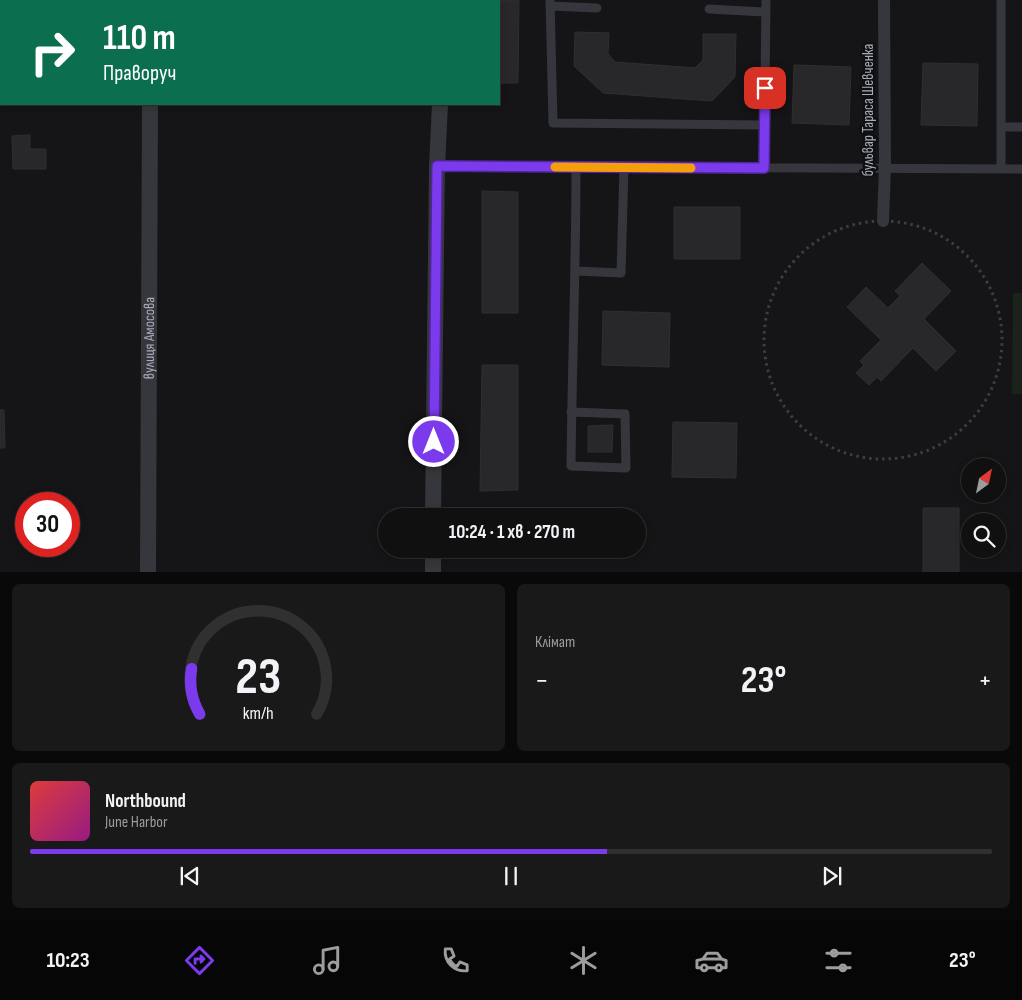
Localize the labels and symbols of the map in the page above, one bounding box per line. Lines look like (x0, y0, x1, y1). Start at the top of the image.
street label: бульвар Тараса Шевченка (859, 43, 878, 176)
pin (744, 67, 786, 109)
street label: вулиця Амосова (140, 297, 159, 379)
position arrow (407, 415, 459, 467)
north arrow (961, 458, 1006, 502)
speed limit sign: 30 (15, 492, 80, 557)

